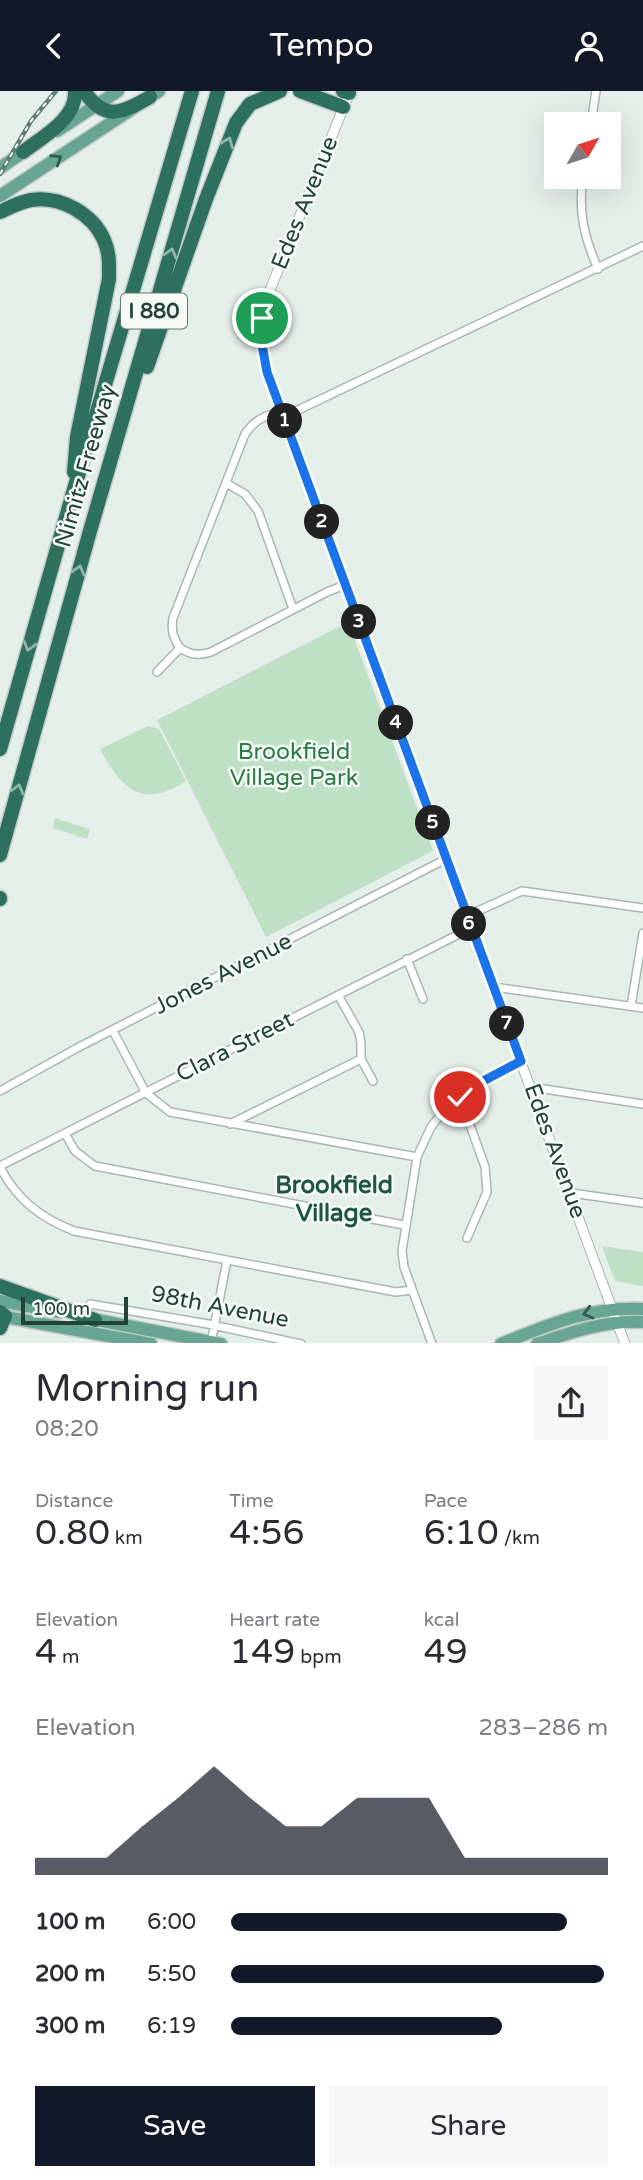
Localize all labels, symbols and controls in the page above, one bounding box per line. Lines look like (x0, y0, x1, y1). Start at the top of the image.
icon: back (35, 27, 73, 65)
text: Tempo (269, 27, 374, 65)
icon: person (570, 27, 608, 65)
north arrow (544, 112, 621, 189)
map controls (544, 112, 621, 189)
street label: Edes Avenue (266, 132, 344, 274)
one-way arrow (219, 137, 233, 149)
one-way arrow (50, 154, 63, 167)
one-way arrow (163, 248, 177, 260)
pin (232, 288, 292, 348)
road number: I 880 (121, 293, 187, 329)
icon: arrive (243, 299, 281, 337)
street label: Nimitz Freeway (49, 381, 123, 551)
pin: 1 (268, 403, 302, 439)
text: 1 (279, 409, 290, 431)
pin: 2 (304, 505, 340, 539)
text: 2 (316, 510, 327, 532)
one-way arrow (71, 564, 86, 576)
pin: 3 (342, 605, 376, 639)
text: 3 (353, 610, 364, 632)
one-way arrow (23, 640, 37, 652)
pin: 4 (378, 705, 414, 741)
text: 4 (390, 711, 401, 733)
park label: Brookfield Village Park (230, 738, 358, 792)
one-way arrow (10, 783, 25, 795)
pin: 5 (416, 805, 450, 841)
text: 5 (427, 811, 438, 833)
pin: 6 (452, 907, 486, 941)
text: 6 (463, 912, 474, 934)
street label: Jones Avenue (149, 927, 297, 1021)
street label: Clara Street (172, 1005, 299, 1089)
pin: 7 (490, 1007, 524, 1041)
text: 7 (501, 1012, 512, 1034)
pin (430, 1067, 490, 1127)
icon: check (441, 1078, 479, 1116)
street label: Edes Avenue (518, 1080, 592, 1222)
district label: Brookfield Village (275, 1171, 393, 1228)
street label: 98th Avenue (149, 1280, 291, 1334)
scale bar (21, 1295, 128, 1326)
text: 100 m (32, 1298, 90, 1320)
one-way arrow (582, 1305, 594, 1319)
text: Morning run (35, 1366, 259, 1412)
button: share (534, 1366, 608, 1440)
text: 08:20 (35, 1415, 99, 1443)
text: Distance (35, 1490, 113, 1512)
text: Time (229, 1490, 274, 1512)
text: Pace (424, 1490, 467, 1512)
text: 0.80 (35, 1512, 110, 1554)
text: 4:56 (229, 1512, 304, 1554)
text: 6:10 (424, 1512, 499, 1554)
text: km (110, 1527, 143, 1549)
text: /km (499, 1527, 540, 1549)
text: Elevation (35, 1609, 118, 1631)
text: Heart rate (229, 1609, 320, 1631)
text: kcal (424, 1609, 459, 1631)
text: 4 (35, 1631, 57, 1673)
text: 149 (229, 1631, 295, 1673)
text: 49 (424, 1631, 468, 1673)
text: m (57, 1646, 79, 1668)
text: bpm (295, 1646, 342, 1668)
text: Elevation (35, 1714, 136, 1742)
text: 283–286 m (479, 1714, 608, 1742)
text: 100 m (35, 1908, 105, 1936)
text: 6:00 (147, 1908, 196, 1936)
text: 200 m (35, 1960, 105, 1988)
text: 5:50 (147, 1960, 196, 1988)
text: 300 m (35, 2012, 105, 2040)
text: 6:19 (147, 2012, 196, 2040)
button: Save (35, 2086, 315, 2166)
button: Share (329, 2086, 608, 2166)

